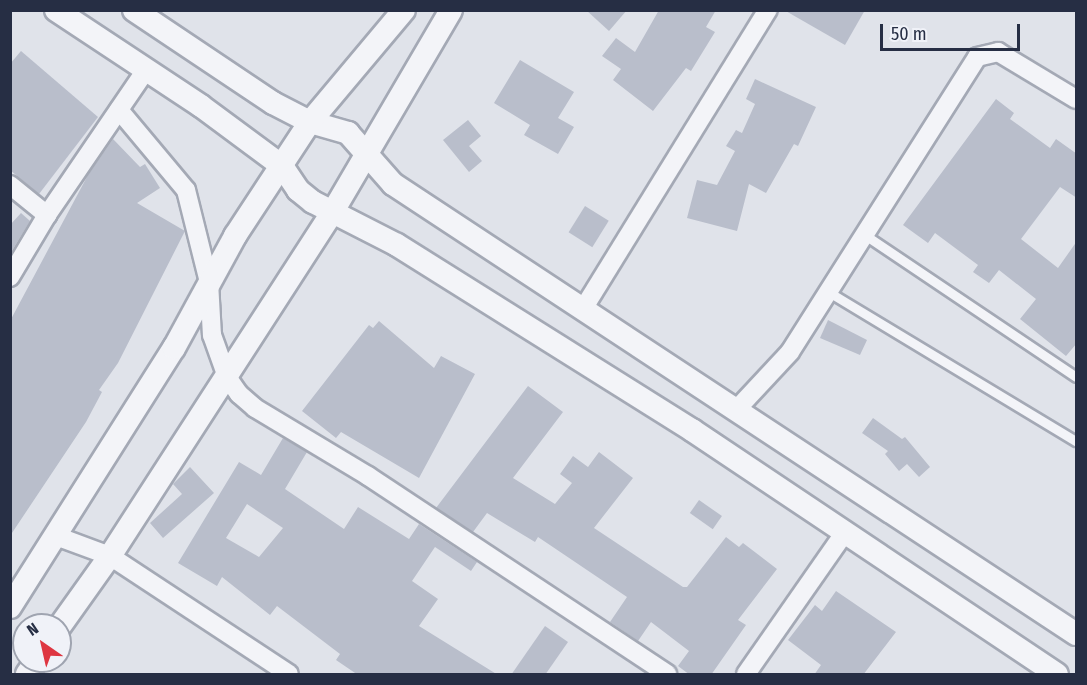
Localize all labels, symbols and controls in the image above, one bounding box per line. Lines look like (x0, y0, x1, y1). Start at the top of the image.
scale bar (883, 12, 1022, 50)
text: 50 m (891, 23, 927, 45)
north arrow (12, 613, 72, 673)
text: N (23, 619, 42, 640)

